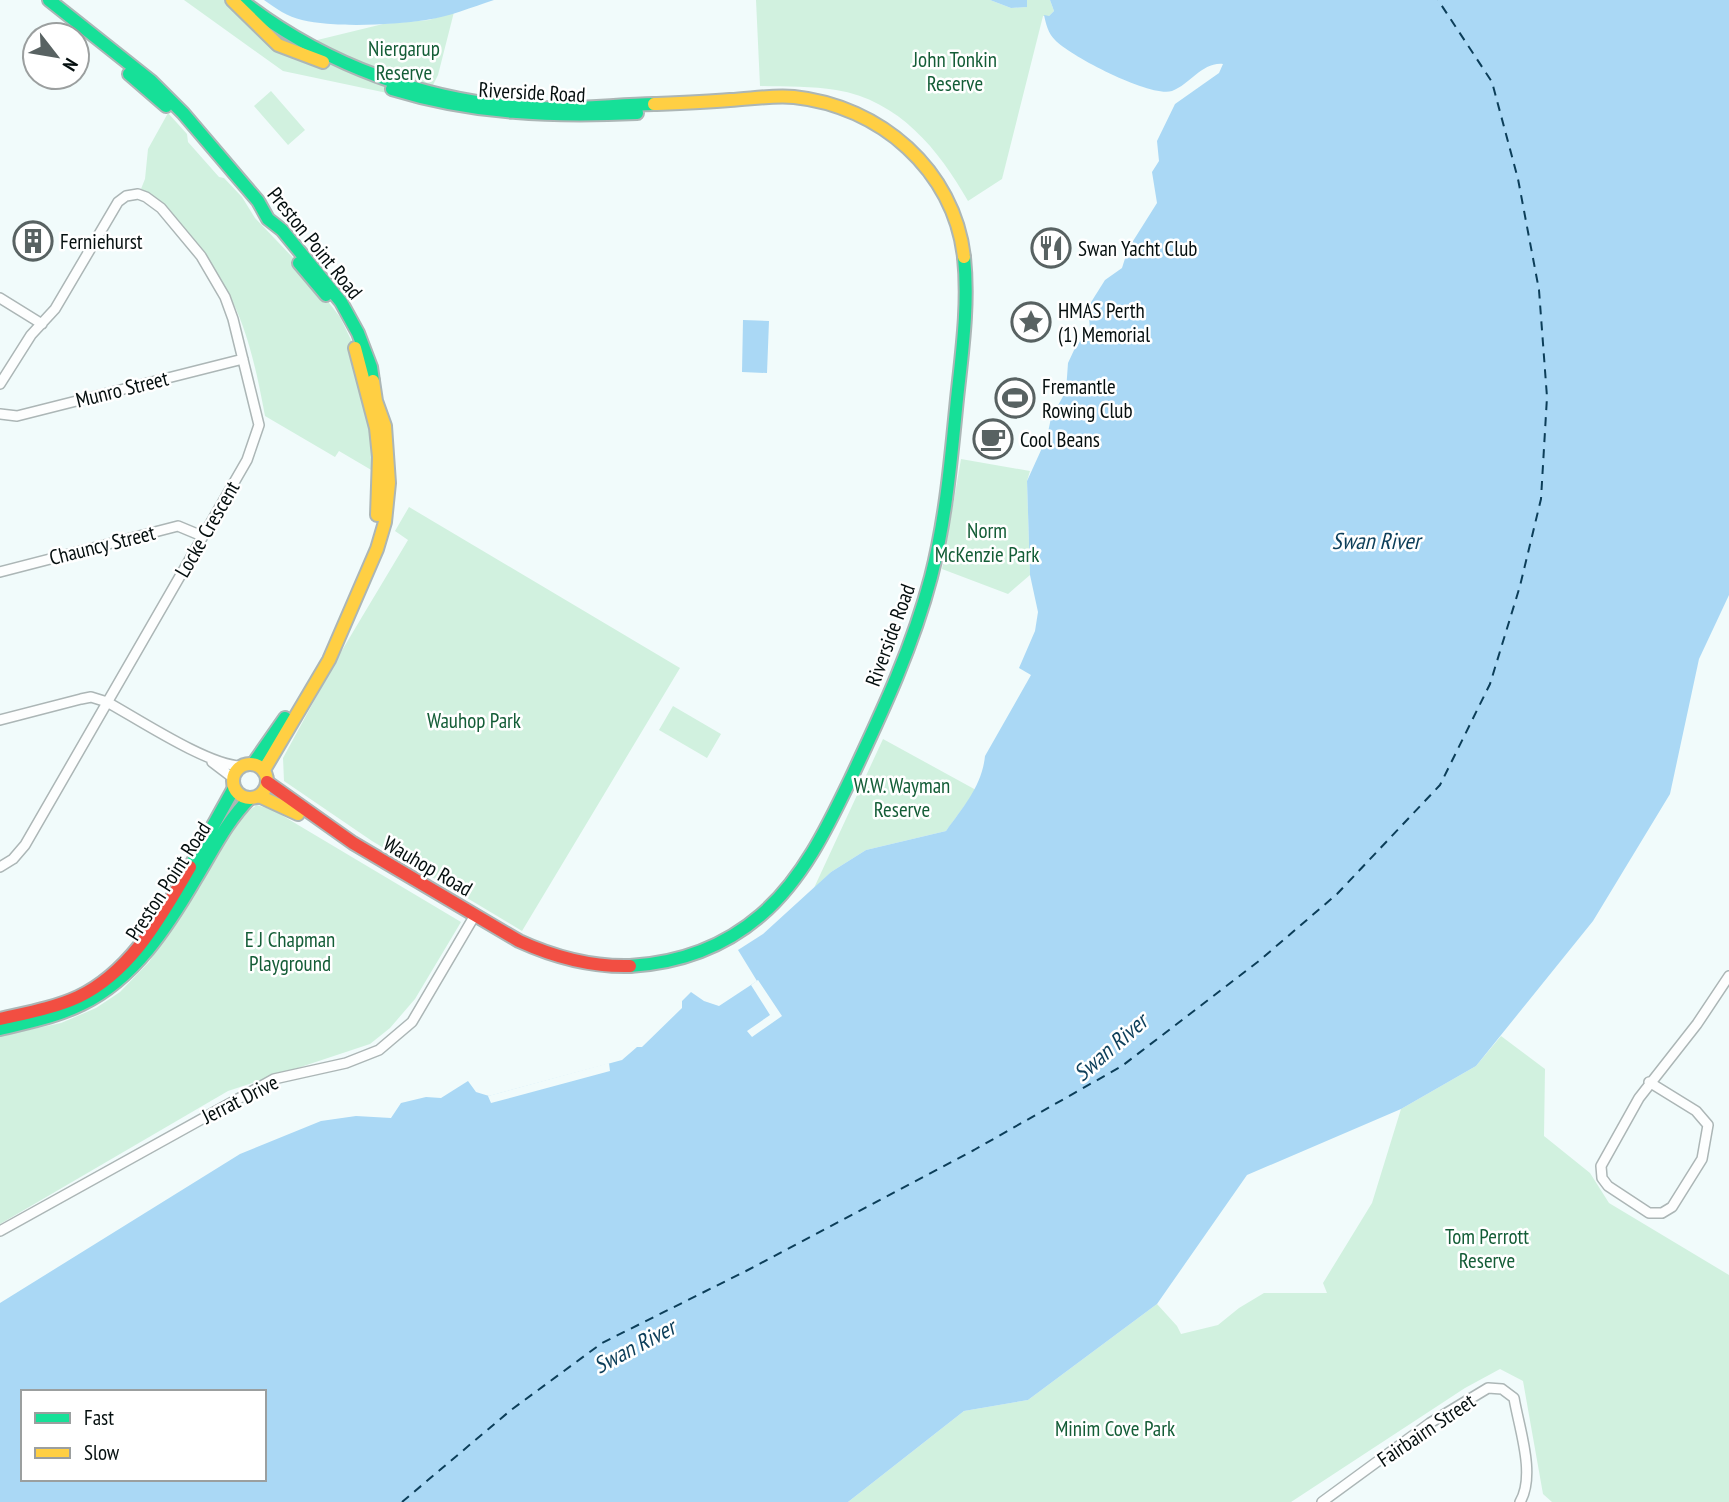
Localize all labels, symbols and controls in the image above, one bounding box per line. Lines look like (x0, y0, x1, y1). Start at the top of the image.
north arrow (21, 21, 91, 91)
park label: Niergarup Reserve (368, 35, 440, 86)
park label: John Tonkin Reserve (912, 46, 997, 97)
text: N (58, 54, 84, 75)
street label: Riverside Road (478, 76, 586, 108)
street label: Preston Point Road (262, 181, 368, 305)
building icon: Ferniehurst (12, 220, 54, 262)
restaurant icon: Swan Yacht Club (1030, 227, 1072, 269)
place label: Ferniehurst (60, 228, 143, 255)
place label: Swan Yacht Club (1078, 235, 1197, 262)
place label: HMAS Perth (1) Memorial (1058, 297, 1150, 348)
place icon: HMAS Perth (1) Memorial (1010, 301, 1052, 343)
street label: Munro Street (73, 364, 171, 414)
place label: Fremantle Rowing Club (1042, 373, 1133, 424)
sports icon: Fremantle Rowing Club (994, 377, 1036, 419)
cafe icon: Cool Beans (972, 418, 1014, 460)
place label: Cool Beans (1020, 426, 1100, 453)
street label: Locke Crescent (169, 476, 246, 582)
park label: Norm McKenzie Park (935, 517, 1039, 568)
street label: Chauncy Street (46, 519, 158, 571)
water label: Swan River (1332, 526, 1424, 555)
street label: Riverside Road (859, 580, 921, 690)
park label: Wauhop Park (427, 707, 521, 734)
park label: W.W. Wayman Reserve (854, 772, 950, 823)
street label: Preston Point Road (119, 816, 217, 946)
street label: Wauhop Road (379, 830, 477, 902)
park label: E J Chapman Playground (245, 926, 335, 977)
water label: Swan River (1067, 1005, 1156, 1087)
street label: Jerrat Drive (196, 1068, 283, 1130)
park label: Tom Perrott Reserve (1445, 1223, 1529, 1274)
water label: Swan River (588, 1311, 683, 1380)
street label: Fairbairn Street (1372, 1387, 1480, 1473)
legend (21, 1390, 266, 1481)
text: Fast (84, 1404, 114, 1431)
park label: Minim Cove Park (1055, 1415, 1175, 1442)
text: Slow (84, 1439, 120, 1466)

